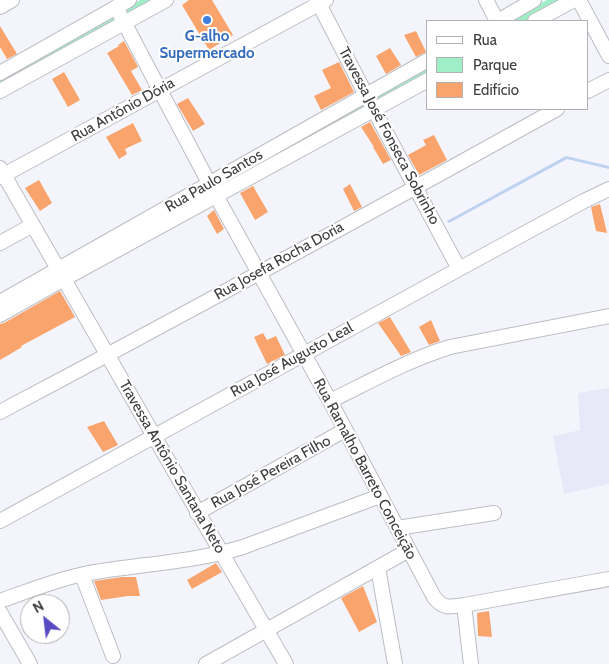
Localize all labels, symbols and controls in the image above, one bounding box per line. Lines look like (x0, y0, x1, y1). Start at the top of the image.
marker: G-alho Supermercado (201, 14, 213, 26)
legend (426, 20, 589, 110)
place label: G-alho Supermercado (159, 28, 255, 63)
text: Rua (473, 31, 497, 49)
street label: Travessa José Fonseca Sobrinho (334, 44, 444, 228)
text: Parque (473, 56, 517, 74)
street label: Rua Antônio Dória (68, 74, 178, 146)
text: Edifício (473, 81, 519, 99)
street label: Rua Paulo Santos (162, 146, 266, 216)
street label: Rua Josefa Rocha Doria (211, 218, 347, 304)
street label: Rua José Augusto Leal (228, 319, 356, 401)
street label: Rua Ramalho Barreto Conceição (310, 375, 420, 563)
street label: Travessa Antônio Santana Neto (115, 377, 229, 557)
street label: Rua José Pereira Filho (208, 432, 334, 512)
north arrow (20, 594, 70, 644)
text: N (30, 596, 47, 617)

